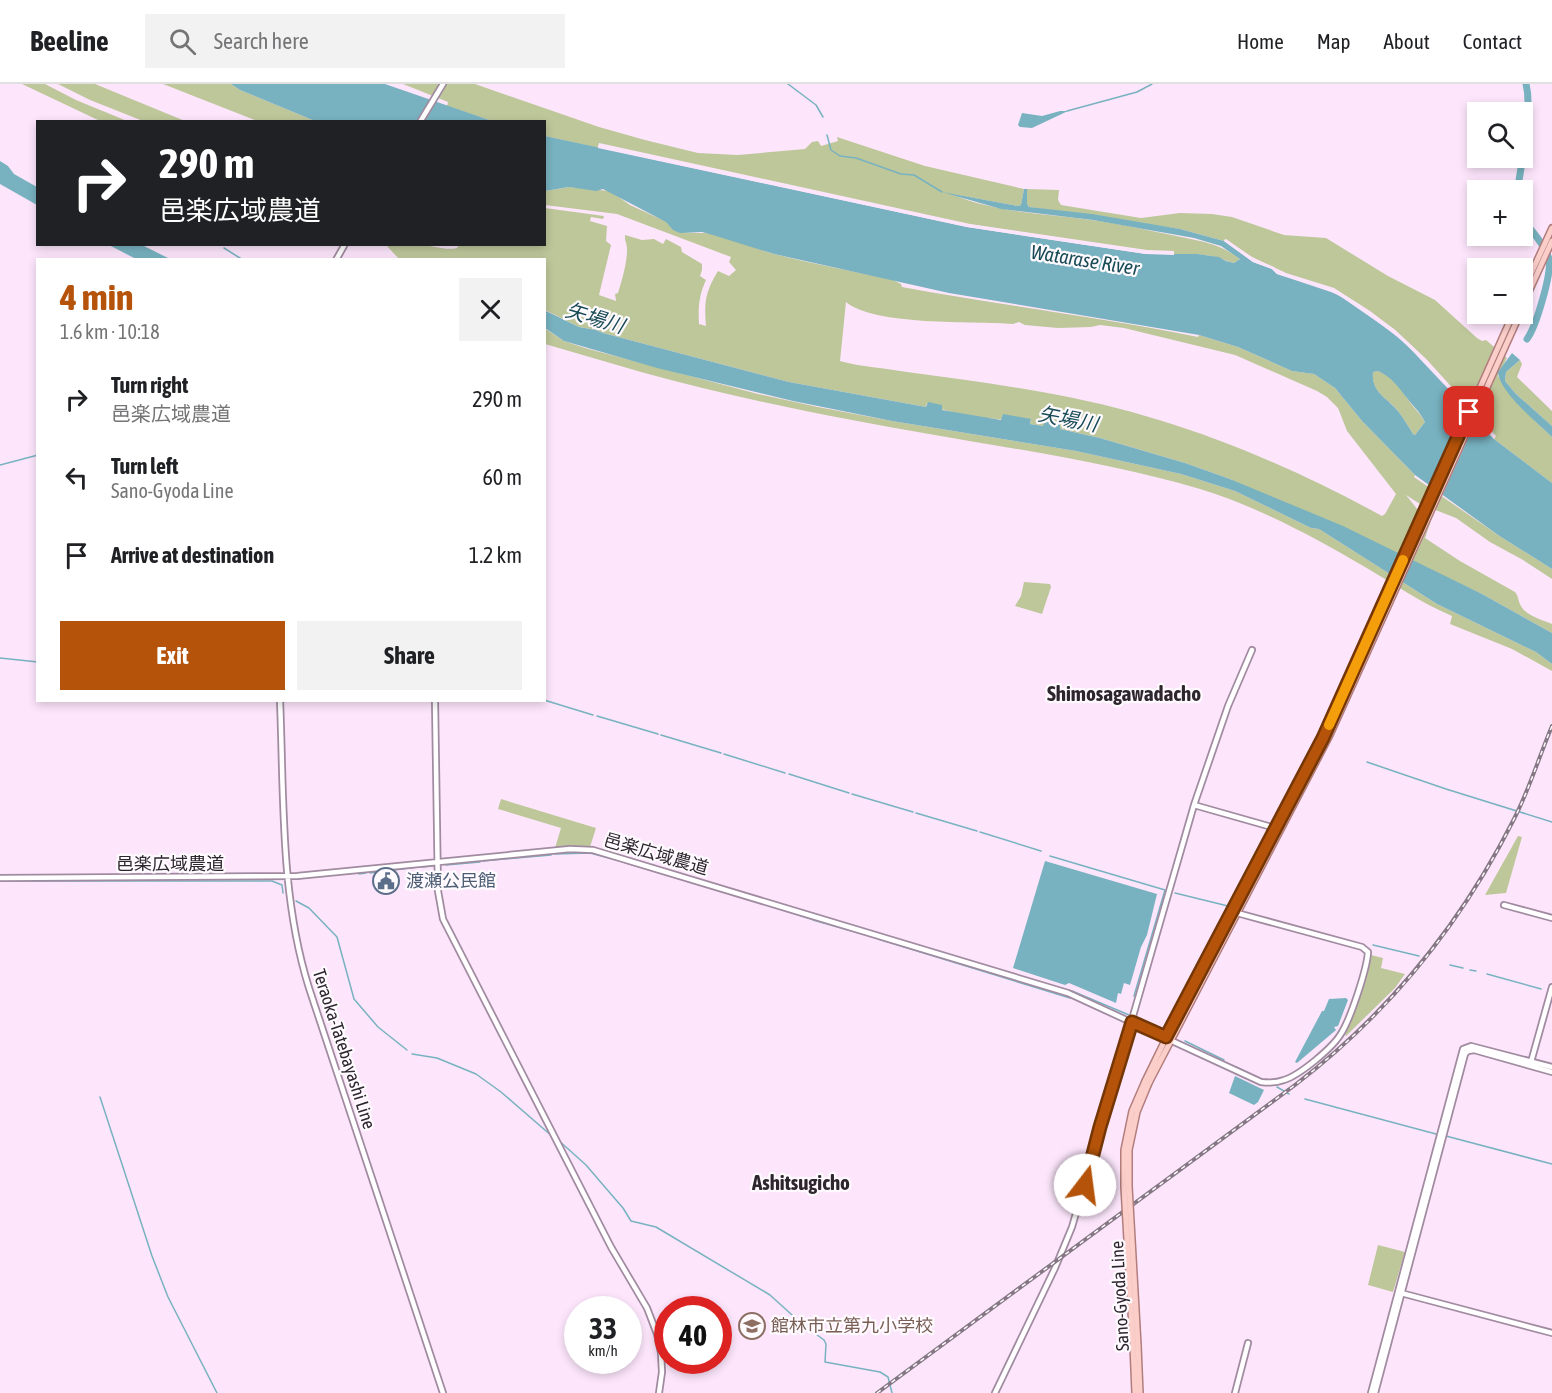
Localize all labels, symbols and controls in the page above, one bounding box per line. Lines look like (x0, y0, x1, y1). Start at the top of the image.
search box (145, 14, 565, 68)
text: Beeline (30, 25, 109, 57)
icon: search (166, 25, 199, 58)
text: Search here (214, 28, 309, 54)
text: Home (1237, 29, 1284, 53)
text: Map (1317, 29, 1351, 53)
text: About (1384, 29, 1430, 53)
text: Contact (1463, 29, 1522, 53)
map controls (1467, 102, 1533, 324)
button: search (1467, 102, 1533, 168)
text: 290 m (159, 139, 254, 187)
icon: right (60, 144, 138, 222)
button: + (1467, 180, 1533, 246)
text: 邑楽広域農道 (159, 195, 321, 226)
water label: Watarase River (1029, 240, 1142, 280)
button: − (1467, 258, 1533, 324)
text: 4 min (60, 276, 134, 318)
button: close (459, 278, 522, 341)
water label: 矢場川 (563, 298, 629, 338)
text: 1.6 km · 10:18 (60, 320, 160, 343)
text: Turn right (111, 372, 188, 398)
icon: right (60, 383, 93, 416)
text: 290 m (472, 386, 522, 412)
pin (1443, 386, 1494, 437)
icon: arrive (1452, 395, 1485, 428)
water label: 矢場川 (1036, 401, 1102, 436)
text: 邑楽広域農道 (111, 402, 231, 425)
text: Turn left (111, 453, 178, 479)
icon: left (60, 461, 93, 494)
text: 60 m (482, 464, 522, 490)
text: Sano-Gyoda Line (111, 479, 233, 502)
icon: arrive (60, 539, 93, 572)
text: Arrive at destination (111, 542, 274, 568)
text: 1.2 km (469, 542, 522, 568)
button: Exit (60, 621, 285, 690)
button: Share (297, 621, 522, 690)
district label: Shimosagawadacho (1047, 681, 1201, 705)
street label: 邑楽広域農道 (601, 829, 711, 878)
street label: 邑楽広域農道 (116, 853, 224, 874)
public building icon: 渡瀬公民館 (371, 866, 401, 896)
place label: 渡瀬公民館 (406, 870, 496, 891)
street label: Teraoka-Tatebayashi Line (309, 966, 380, 1132)
position arrow (1053, 1153, 1117, 1217)
district label: Ashitsugicho (751, 1170, 850, 1194)
street label: Sano-Gyoda Line (1106, 1240, 1133, 1352)
speed limit sign: 40 (654, 1296, 732, 1374)
text: 33 (589, 1311, 617, 1345)
school or university icon: 館林市立第九小学校 (737, 1311, 767, 1341)
place label: 館林市立第九小学校 (771, 1315, 933, 1336)
text: km/h (588, 1342, 618, 1359)

